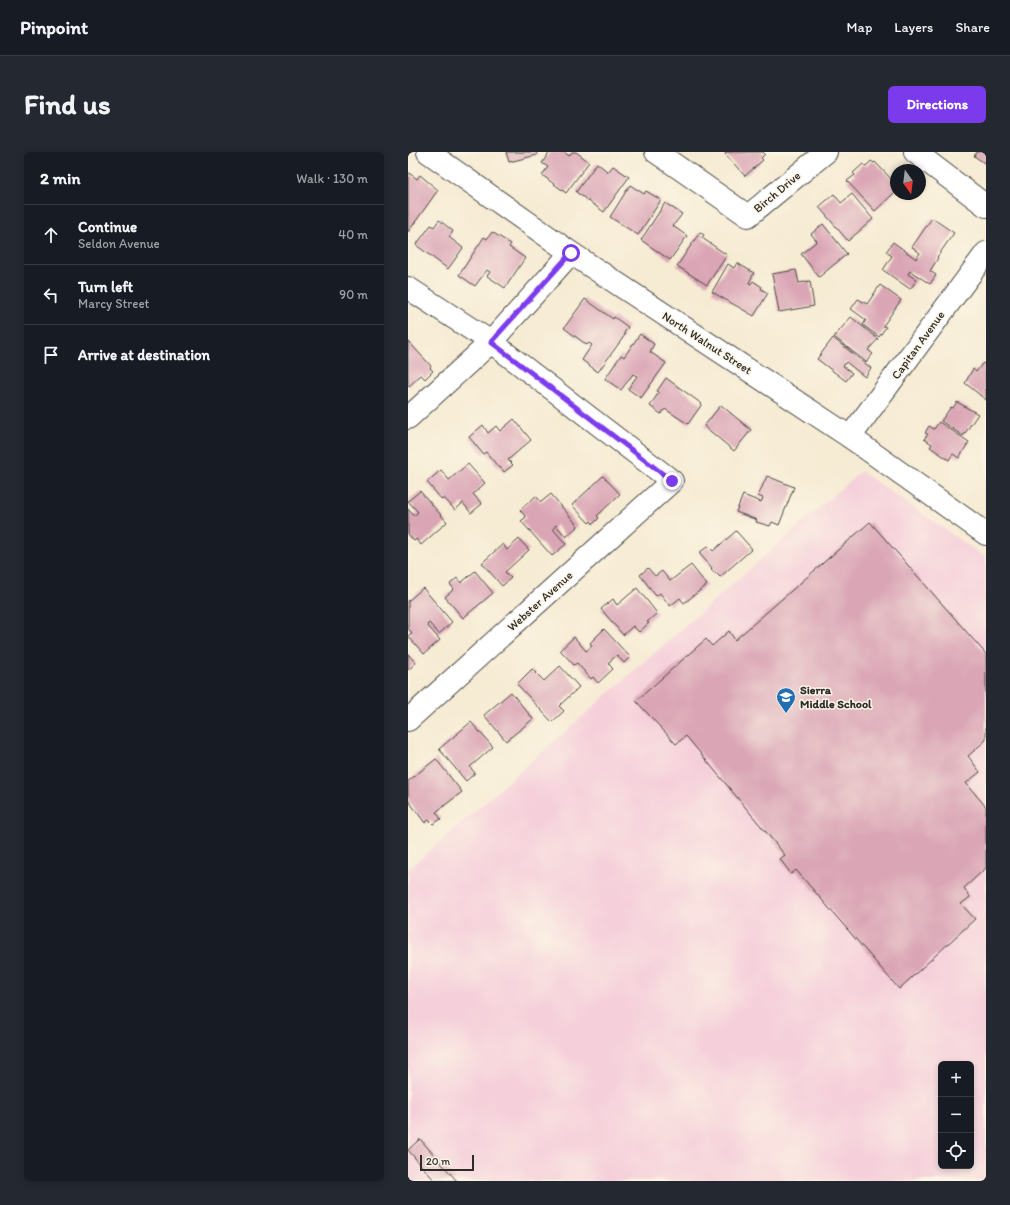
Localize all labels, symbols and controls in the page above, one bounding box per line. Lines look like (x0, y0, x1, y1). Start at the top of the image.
text: Pinpoint (20, 16, 88, 39)
text: Map (847, 19, 872, 36)
text: Layers (894, 19, 933, 36)
text: Share (955, 19, 990, 36)
button: Directions (888, 86, 986, 123)
text: Find us (24, 87, 111, 121)
north arrow (890, 164, 926, 200)
text: 2 min (40, 168, 80, 188)
street label: Birch Drive (751, 168, 803, 216)
text: Walk · 130 m (296, 171, 368, 186)
text: Continue (78, 218, 137, 236)
icon: ahead (40, 224, 62, 246)
text: 40 m (338, 227, 368, 242)
text: Seldon Avenue (78, 236, 160, 251)
route start (562, 244, 580, 262)
text: Turn left (78, 278, 133, 296)
icon: left (40, 284, 62, 306)
text: 90 m (339, 287, 368, 302)
text: Marcy Street (78, 296, 150, 311)
street label: Capitan Avenue (888, 308, 948, 382)
street label: North Walnut Street (660, 309, 755, 377)
icon: arrive (40, 344, 62, 366)
text: Arrive at destination (78, 346, 210, 364)
route end (663, 472, 681, 490)
street label: Webster Avenue (504, 568, 576, 634)
place label: Sierra Middle School (800, 683, 872, 711)
school or university icon: Sierra Middle School (775, 686, 797, 714)
map controls (938, 1061, 974, 1169)
button: + (938, 1061, 974, 1097)
button: − (938, 1097, 974, 1133)
button: locate (938, 1133, 974, 1169)
scale bar (420, 1153, 474, 1172)
text: 20 m (426, 1155, 450, 1168)

